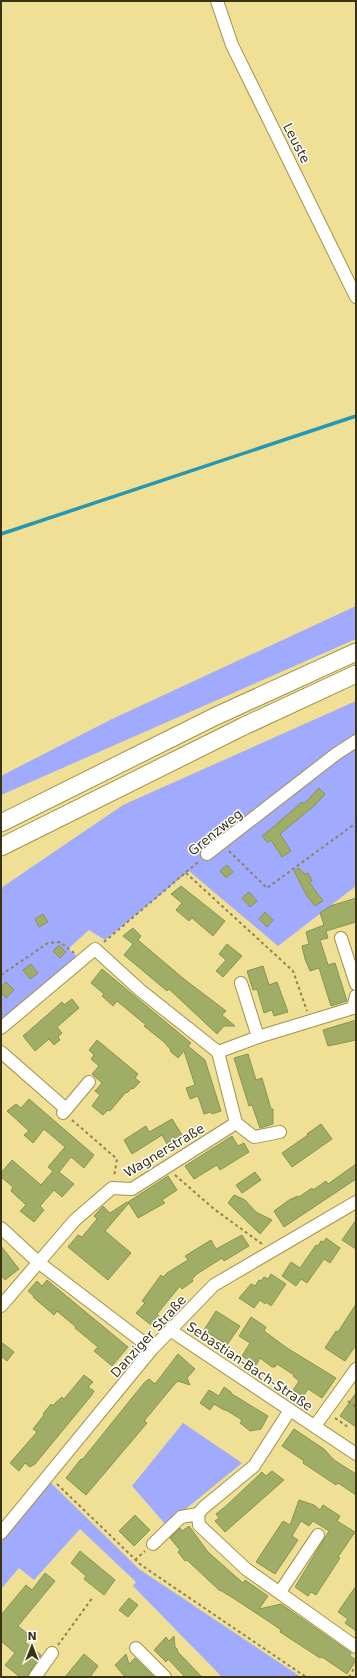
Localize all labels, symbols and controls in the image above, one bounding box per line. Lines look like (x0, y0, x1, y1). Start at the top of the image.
street label: Leuste (280, 121, 313, 166)
street label: Grenzweg (185, 806, 245, 859)
street label: Wagnerstraße (121, 1121, 207, 1180)
street label: Danziger Straße (108, 1292, 189, 1380)
street label: Sebastian-Bach-Straße (184, 1319, 315, 1414)
north arrow (12, 1626, 52, 1666)
text: N (27, 1630, 37, 1643)

